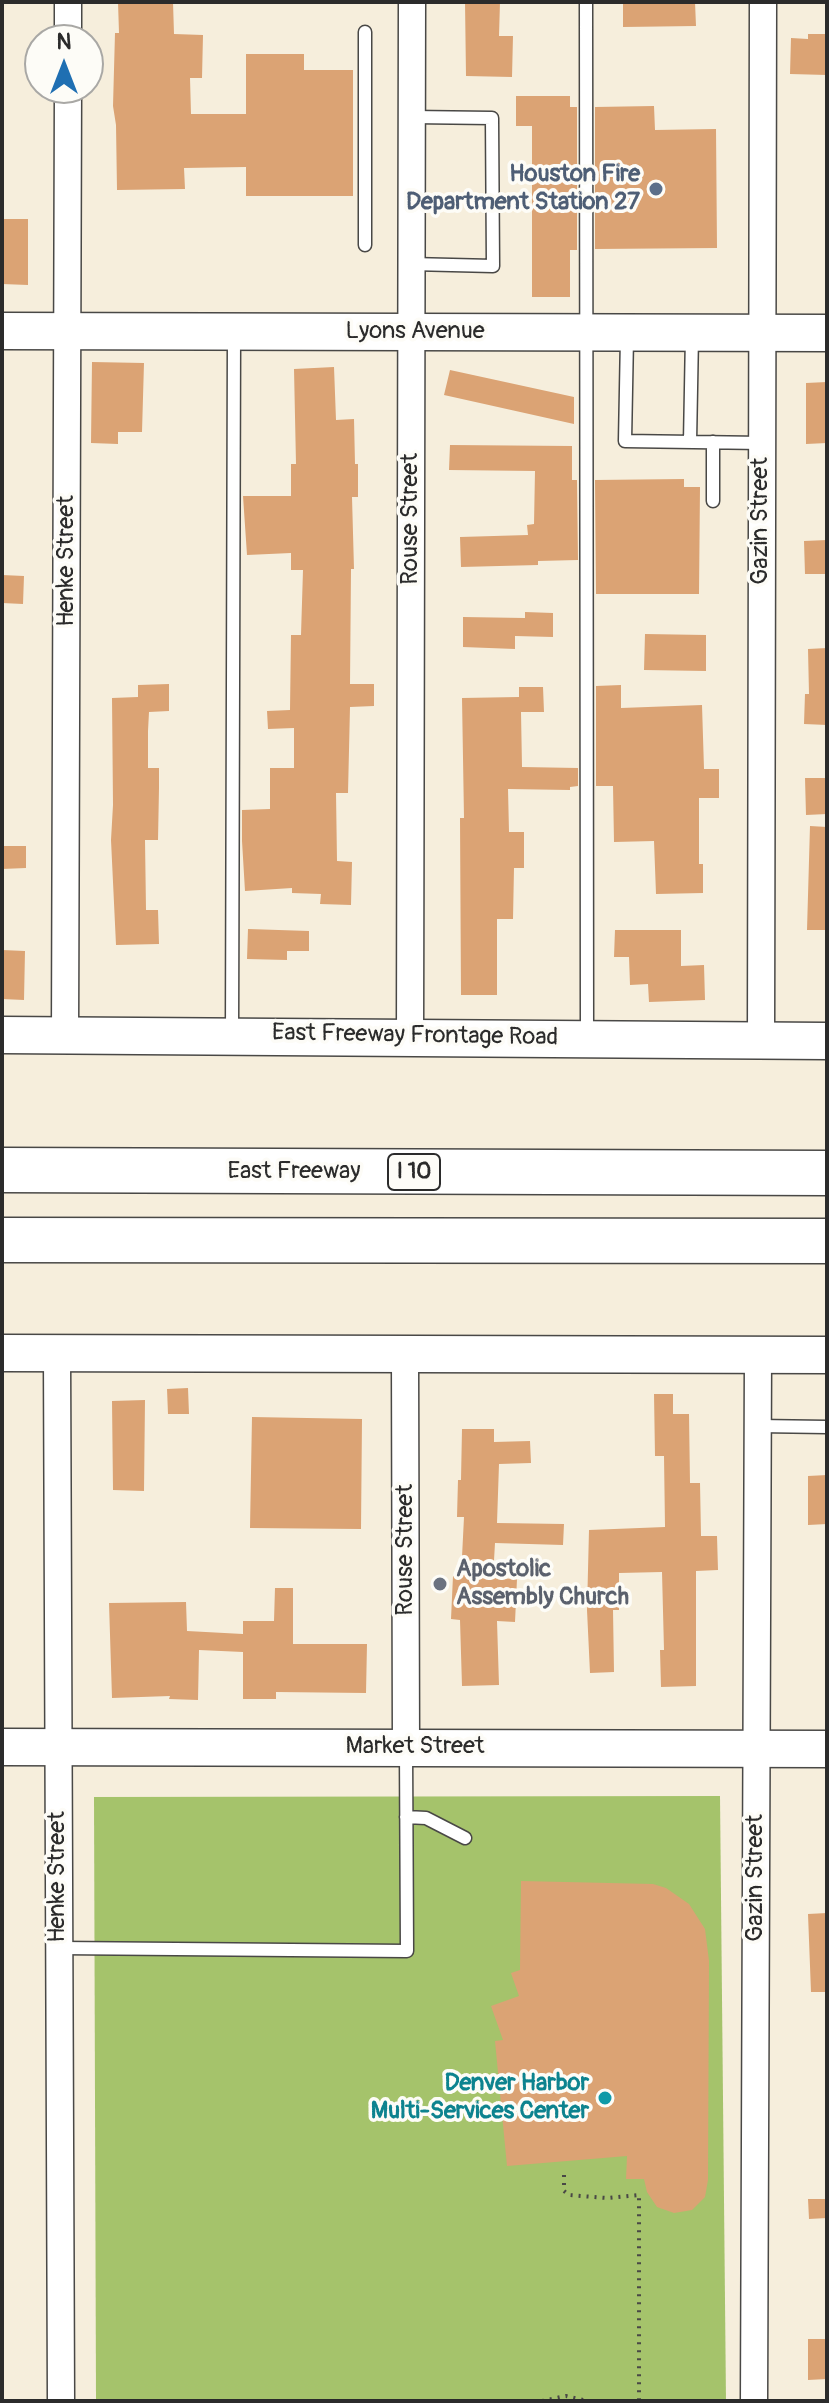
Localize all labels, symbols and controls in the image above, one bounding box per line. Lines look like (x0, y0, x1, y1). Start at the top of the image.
north arrow (24, 24, 104, 104)
text: N (57, 28, 71, 56)
place label: Houston Fire Department Station 27 (406, 161, 640, 217)
marker: Houston Fire Department Station 27 (647, 180, 665, 198)
street label: Lyons Avenue (345, 318, 485, 346)
street label: Rouse Street (397, 453, 425, 585)
street label: Gazin Street (747, 457, 775, 585)
street label: Henke Street (53, 495, 81, 627)
street label: East Freeway Frontage Road (272, 1019, 558, 1053)
road number: I 10 (388, 1154, 440, 1190)
street label: East Freeway (227, 1158, 361, 1186)
street label: Rouse Street (392, 1484, 420, 1616)
place label: Apostolic Assembly Church (456, 1556, 629, 1612)
marker: Apostolic Assembly Church (431, 1575, 449, 1593)
street label: Market Street (346, 1733, 484, 1761)
street label: Henke Street (44, 1811, 72, 1943)
street label: Gazin Street (742, 1814, 770, 1942)
place label: Denver Harbor Multi-Services Center (371, 2070, 589, 2126)
marker: Denver Harbor Multi-Services Center (596, 2089, 614, 2107)

